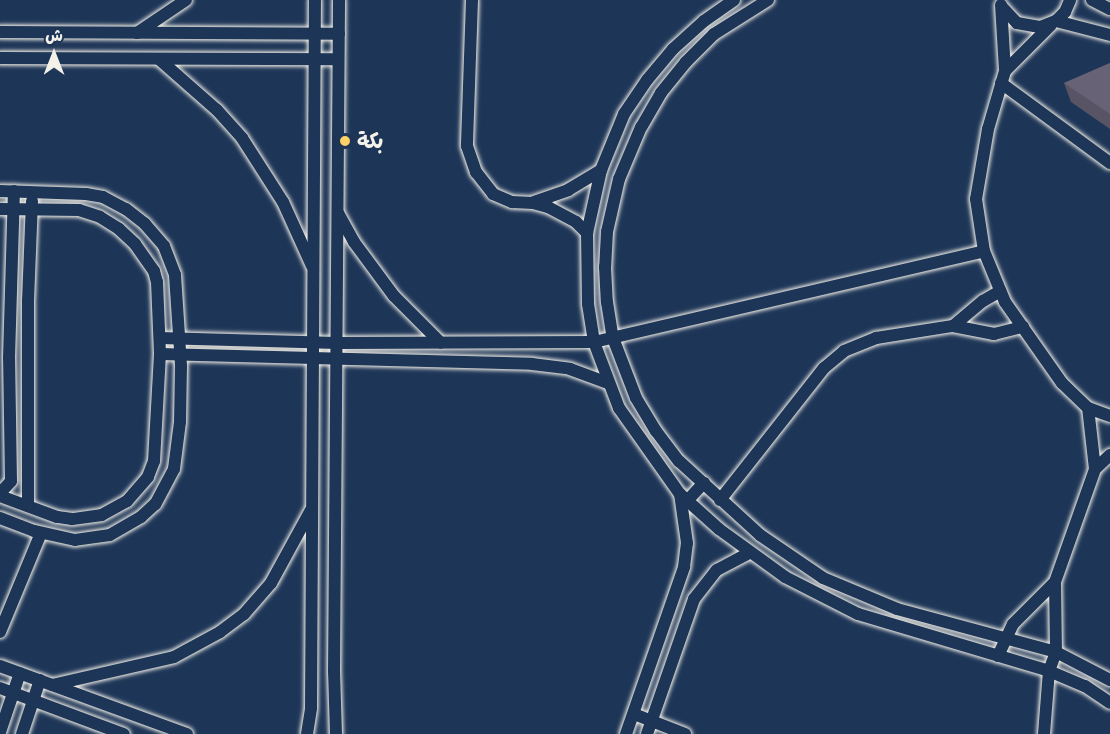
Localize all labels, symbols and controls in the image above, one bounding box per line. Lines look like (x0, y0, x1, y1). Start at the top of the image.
north arrow (24, 24, 84, 84)
text: ش (45, 27, 63, 45)
place label: بكة (357, 128, 383, 154)
marker: بكة (338, 134, 352, 148)

